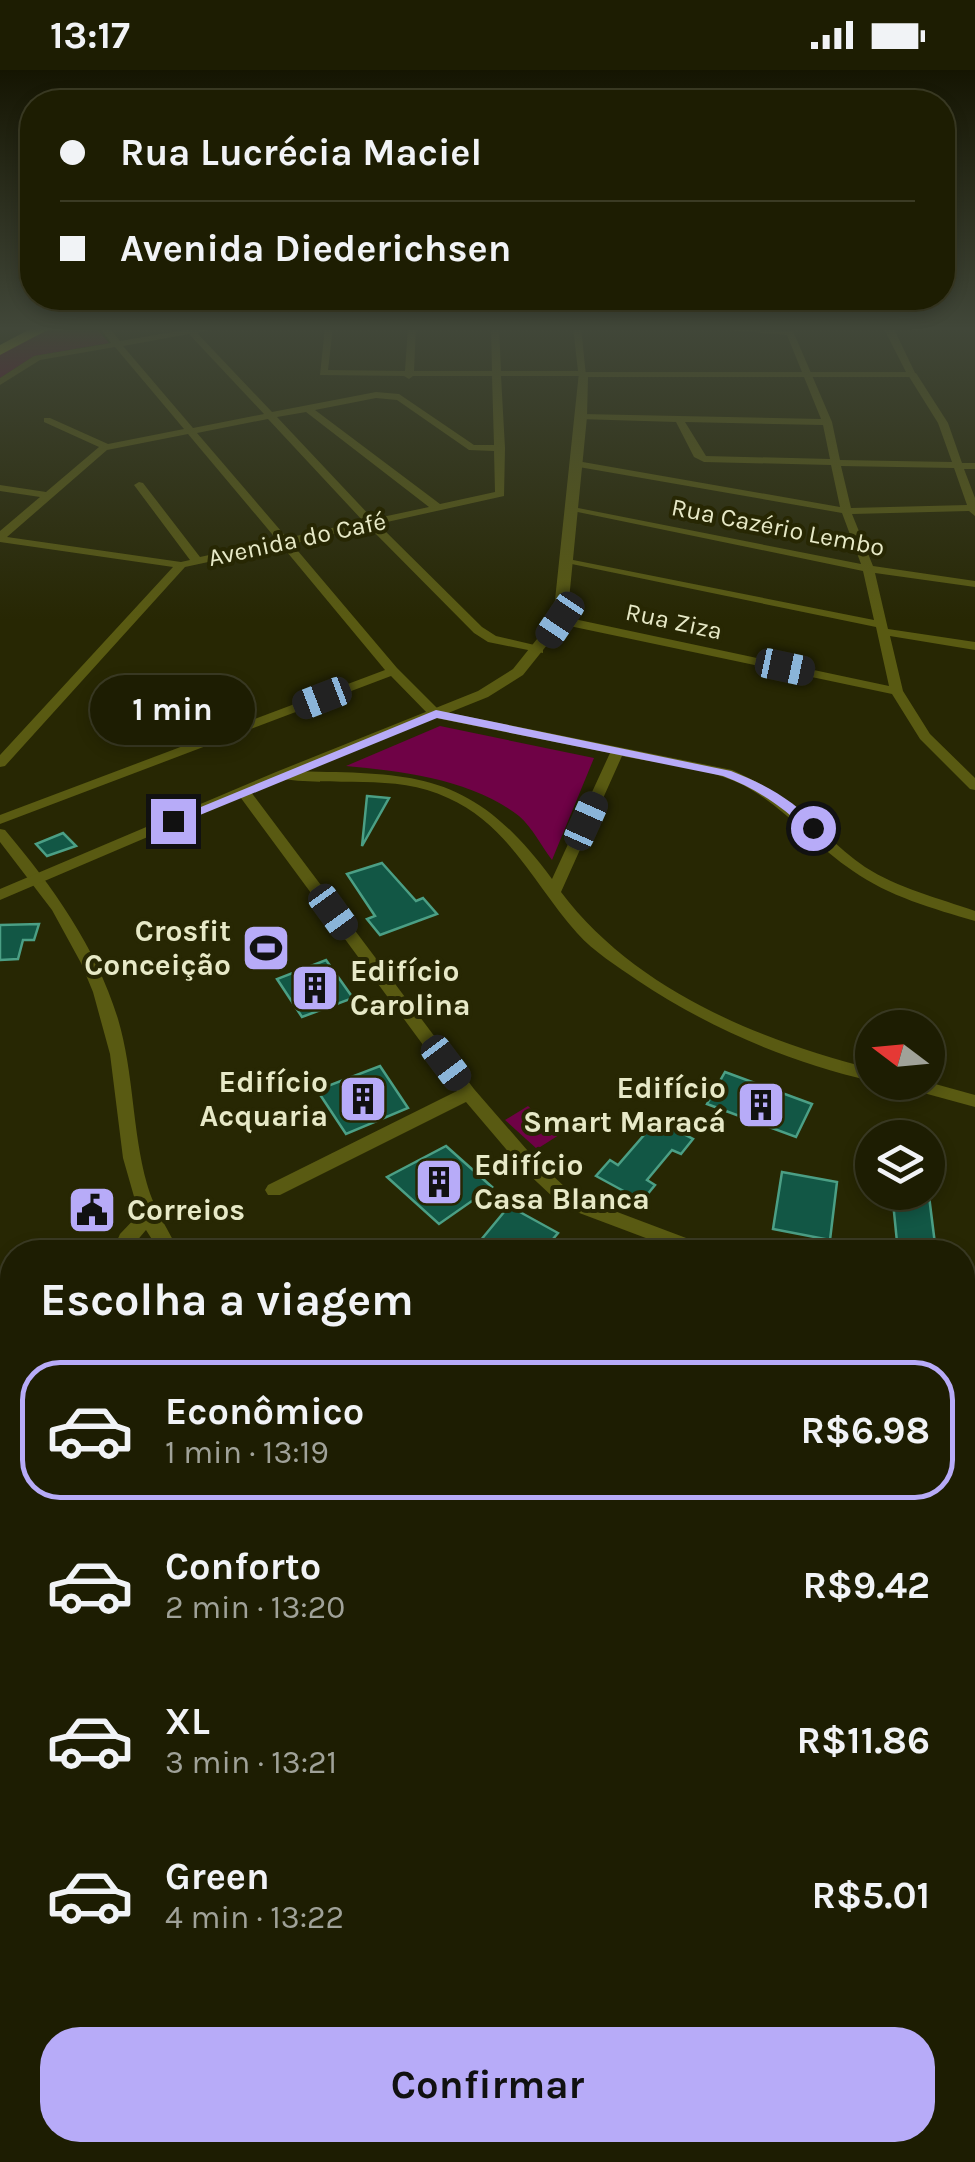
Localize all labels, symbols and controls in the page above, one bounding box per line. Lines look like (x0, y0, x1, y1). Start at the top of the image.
text: 13:17 (50, 13, 130, 58)
text: Rua Lucrécia Maciel (120, 130, 482, 175)
text: Avenida Diederichsen (120, 226, 511, 271)
street label: Rua Cazério Lembo (669, 492, 887, 562)
street label: Avenida do Café (205, 506, 389, 572)
car (531, 587, 589, 653)
street label: Rua Ziza (623, 597, 725, 645)
car (753, 646, 817, 688)
car (289, 673, 355, 723)
callout: 1 min (90, 676, 256, 746)
text: 1 min (132, 691, 213, 728)
car (560, 787, 612, 855)
route end (151, 799, 196, 844)
route start (791, 806, 836, 851)
car (303, 879, 363, 945)
place label: Crosfit Conceição (84, 913, 231, 983)
sports icon: Crosfit Conceição (240, 922, 292, 974)
place label: Edifício Carolina (350, 953, 471, 1023)
building icon: Edifício Carolina (289, 962, 341, 1014)
north arrow (855, 1010, 945, 1100)
map controls (855, 1010, 945, 1210)
car (416, 1030, 476, 1096)
place label: Edifício Acquaria (200, 1064, 328, 1134)
place label: Edifício Smart Maracá (523, 1070, 726, 1140)
building icon: Edifício Acquaria (337, 1073, 389, 1125)
building icon: Edifício Smart Maracá (735, 1079, 787, 1131)
button: layers (855, 1120, 945, 1210)
place label: Edifício Casa Blanca (474, 1147, 650, 1217)
building icon: Edifício Casa Blanca (413, 1156, 465, 1208)
public building icon: Correios (66, 1184, 118, 1236)
place label: Correios (127, 1192, 245, 1228)
text: Escolha a viagem (40, 1274, 414, 1326)
icon: car (45, 1385, 135, 1475)
text: Econômico (165, 1389, 364, 1434)
text: R$6.98 (800, 1408, 930, 1453)
text: 1 min · 13:19 (165, 1434, 329, 1471)
icon: car (45, 1540, 135, 1630)
text: Conforto (165, 1544, 321, 1589)
text: R$9.42 (802, 1563, 930, 1608)
text: 2 min · 13:20 (165, 1589, 345, 1626)
icon: car (45, 1695, 135, 1785)
text: XL (165, 1699, 210, 1744)
text: R$11.86 (796, 1718, 930, 1763)
text: 3 min · 13:21 (165, 1744, 337, 1781)
icon: car (45, 1850, 135, 1940)
text: Green (165, 1854, 270, 1899)
text: R$5.01 (811, 1873, 930, 1918)
text: 4 min · 13:22 (165, 1899, 344, 1936)
button: Confirmar (40, 2027, 935, 2142)

